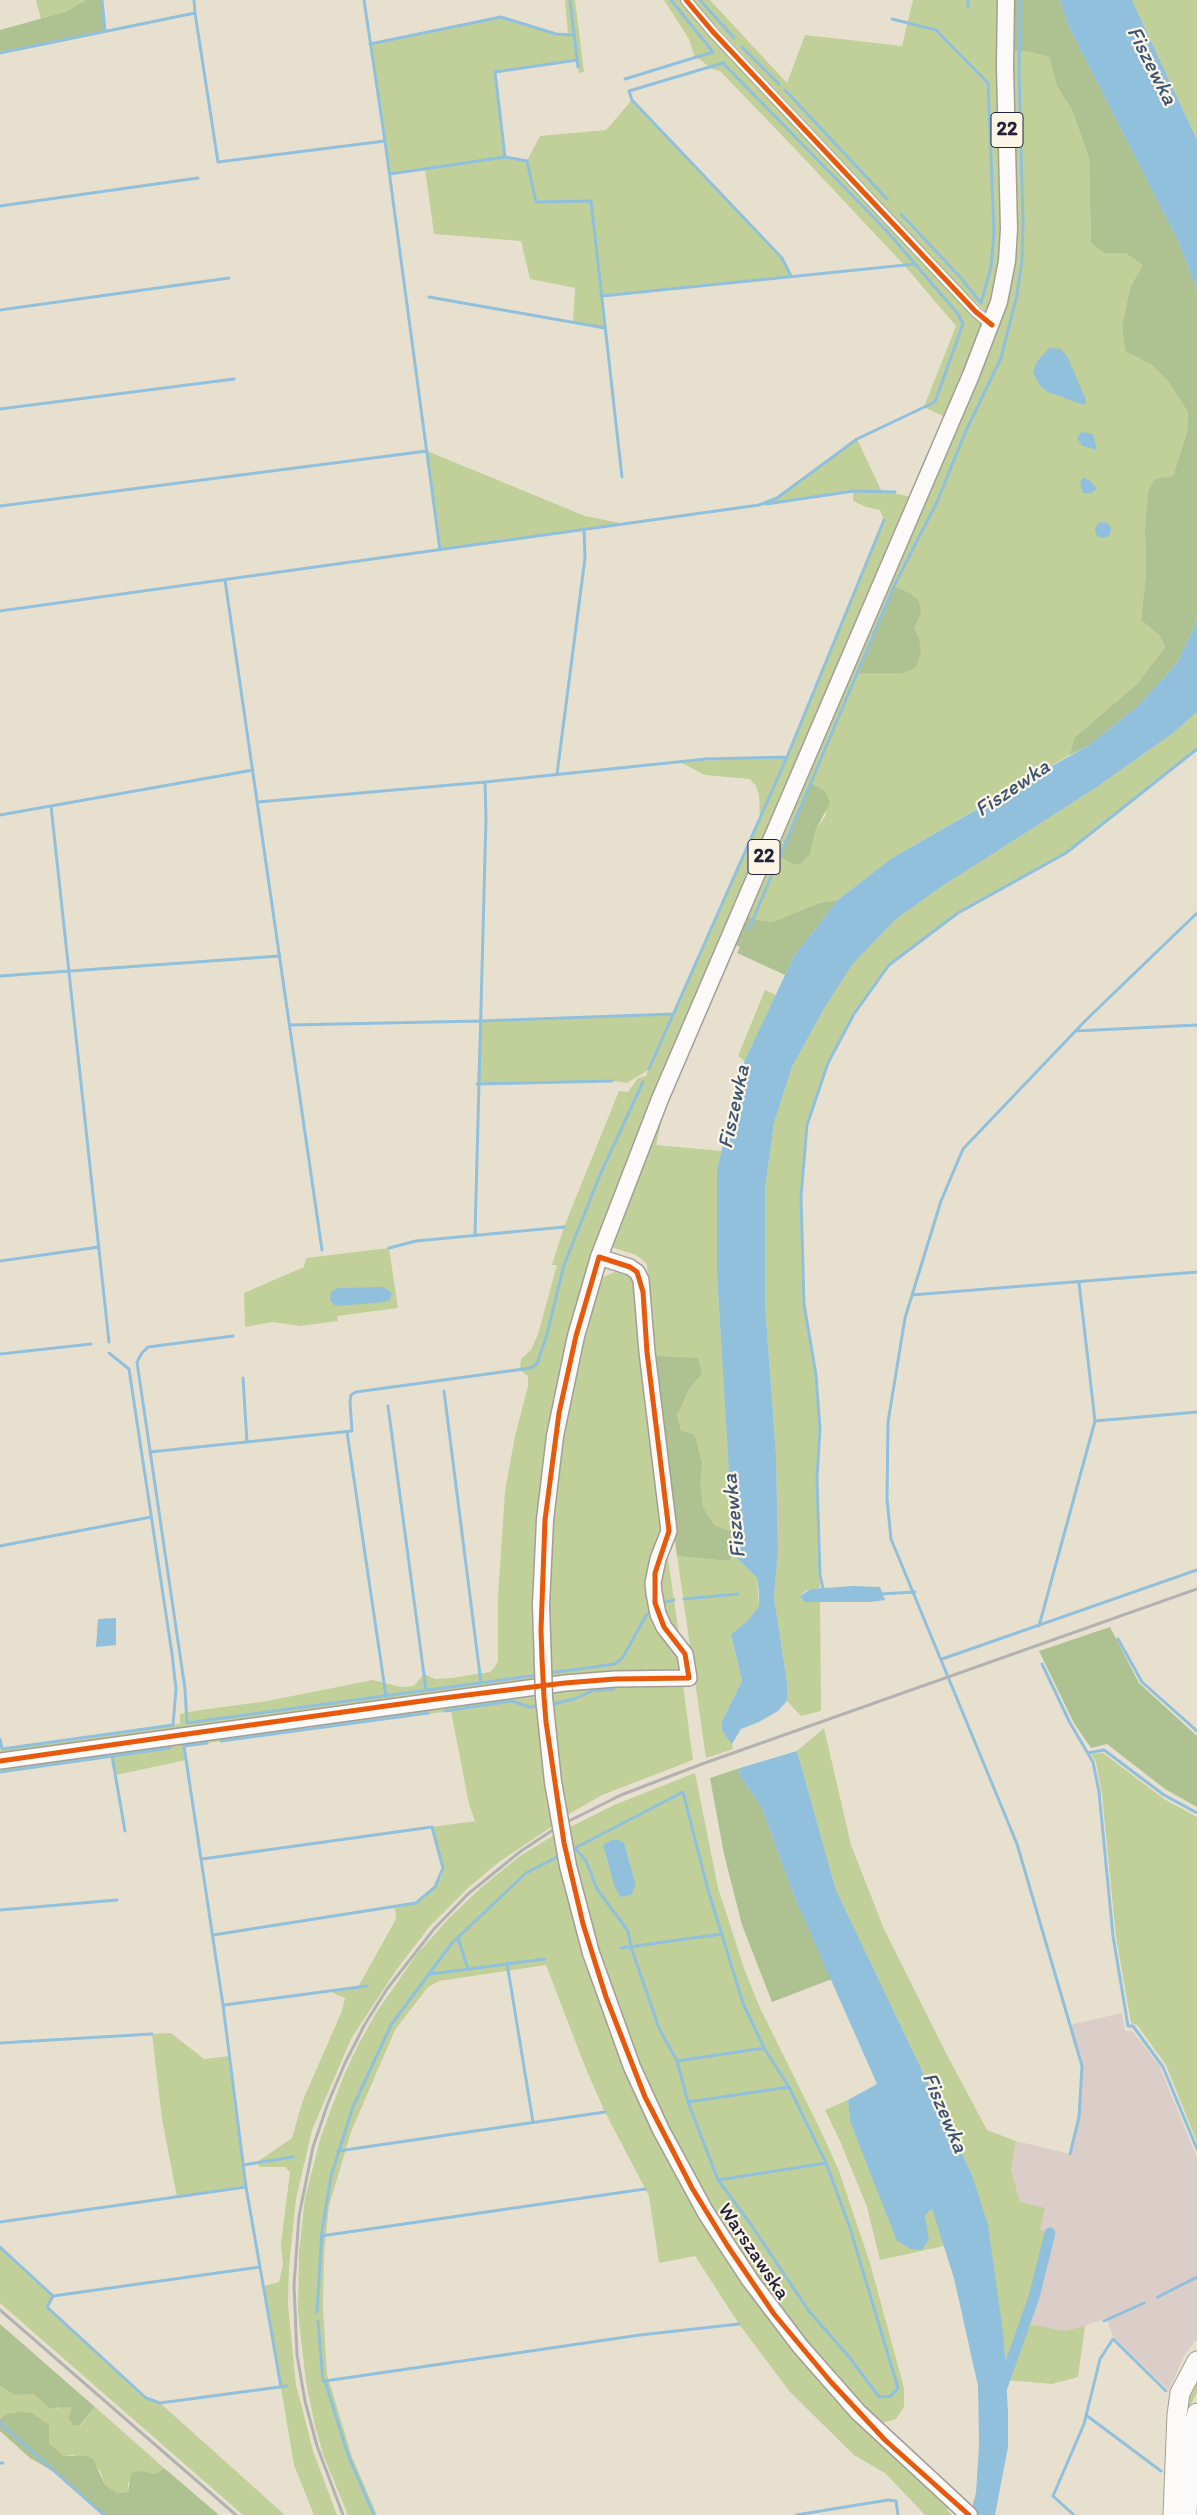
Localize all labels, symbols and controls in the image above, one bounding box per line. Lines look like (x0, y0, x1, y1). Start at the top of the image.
water label: Fiszewka (1120, 22, 1182, 110)
road number: 22 (991, 112, 1023, 148)
water label: Fiszewka (970, 754, 1056, 824)
road number: 22 (748, 840, 780, 874)
water label: Fiszewka (713, 1063, 757, 1151)
water label: Fiszewka (717, 1472, 753, 1560)
water label: Fiszewka (915, 2069, 973, 2157)
street label: Warszawska (711, 2199, 795, 2305)

